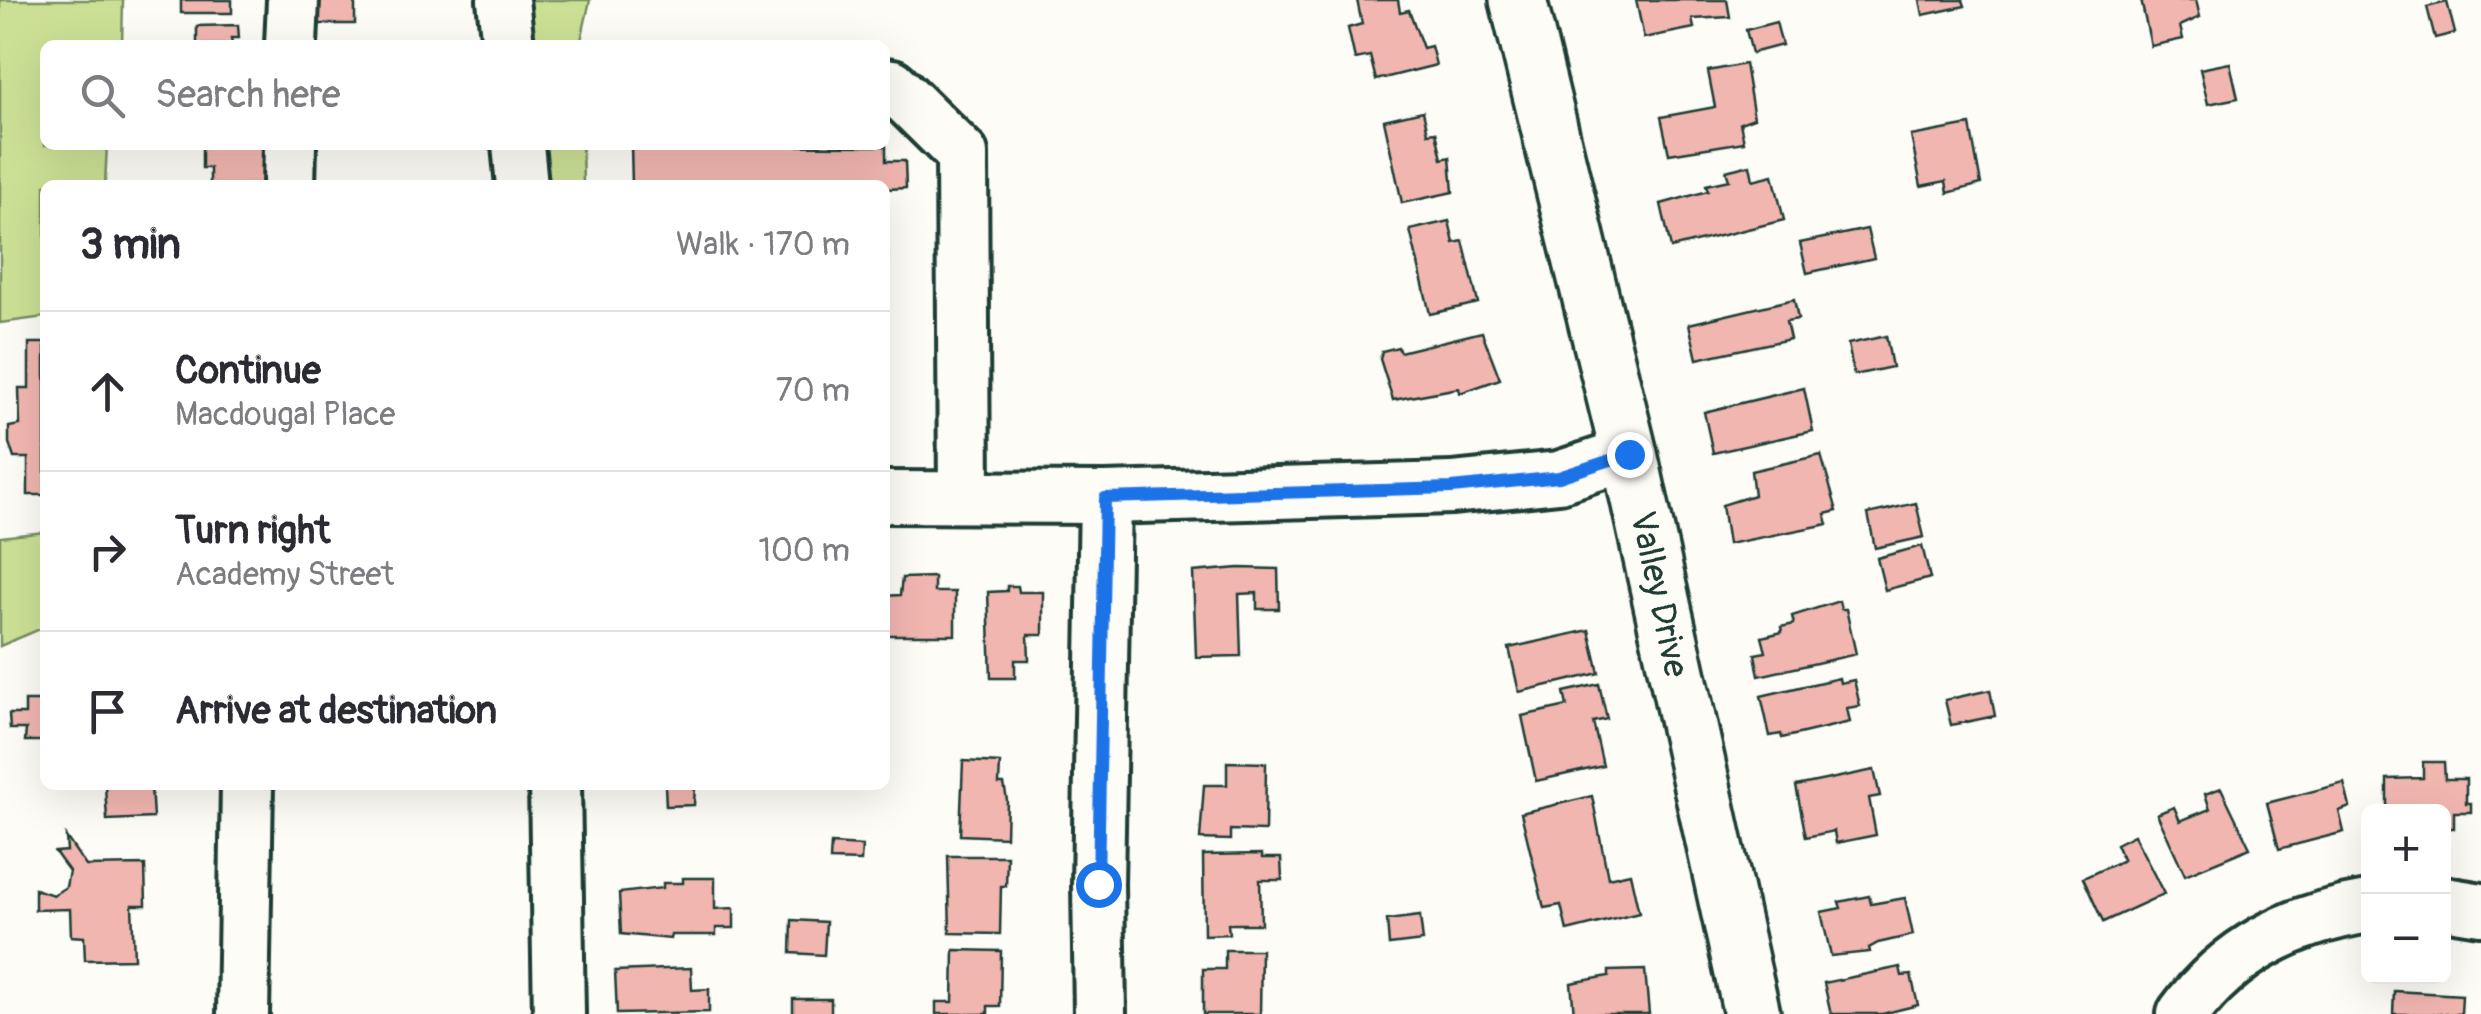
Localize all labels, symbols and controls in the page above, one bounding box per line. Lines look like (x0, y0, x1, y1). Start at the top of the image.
search box (40, 40, 890, 150)
icon: search (75, 68, 130, 123)
text: Search here (155, 71, 341, 119)
text: 3 min (80, 219, 181, 271)
text: Walk · 170 m (676, 225, 850, 265)
text: Continue (175, 347, 321, 395)
icon: ahead (80, 364, 135, 419)
text: 70 m (776, 371, 850, 411)
text: Macdougal Place (175, 395, 395, 435)
route end (1607, 432, 1653, 478)
text: Turn right (175, 507, 330, 555)
street label: Valley Drive (1620, 507, 1698, 681)
icon: right (80, 524, 135, 579)
text: 100 m (758, 531, 850, 571)
text: Academy Street (175, 555, 394, 595)
icon: arrive (80, 684, 135, 739)
text: Arrive at destination (175, 687, 497, 735)
map controls (2361, 804, 2451, 984)
button: + (2361, 804, 2451, 894)
route start (1076, 862, 1122, 908)
button: − (2361, 894, 2451, 984)

